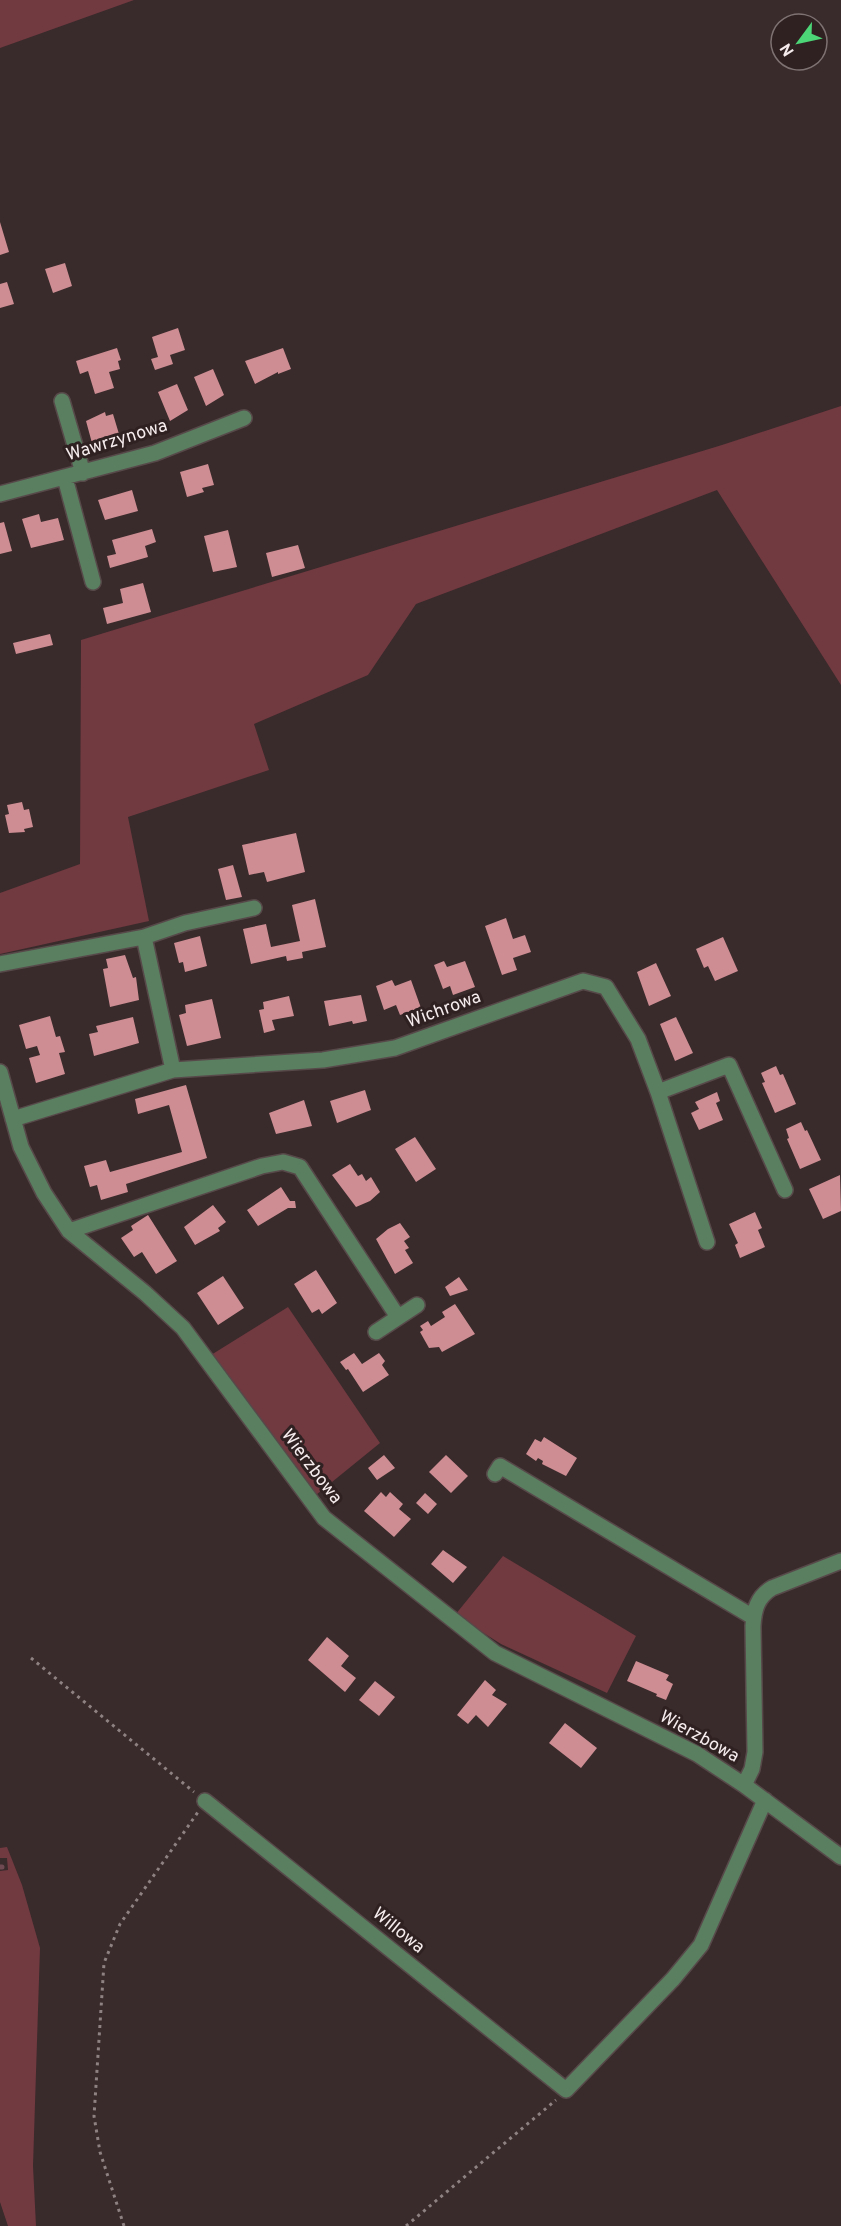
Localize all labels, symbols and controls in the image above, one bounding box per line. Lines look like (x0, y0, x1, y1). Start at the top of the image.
north arrow (769, 12, 829, 72)
text: N (777, 39, 800, 59)
street label: Wawrzynowa (64, 415, 170, 467)
street label: Wichrowa (404, 986, 484, 1034)
street label: Wierzbowa (275, 1425, 347, 1509)
street label: Wierzbowa (655, 1706, 743, 1768)
street label: Willowa (367, 1903, 429, 1959)

